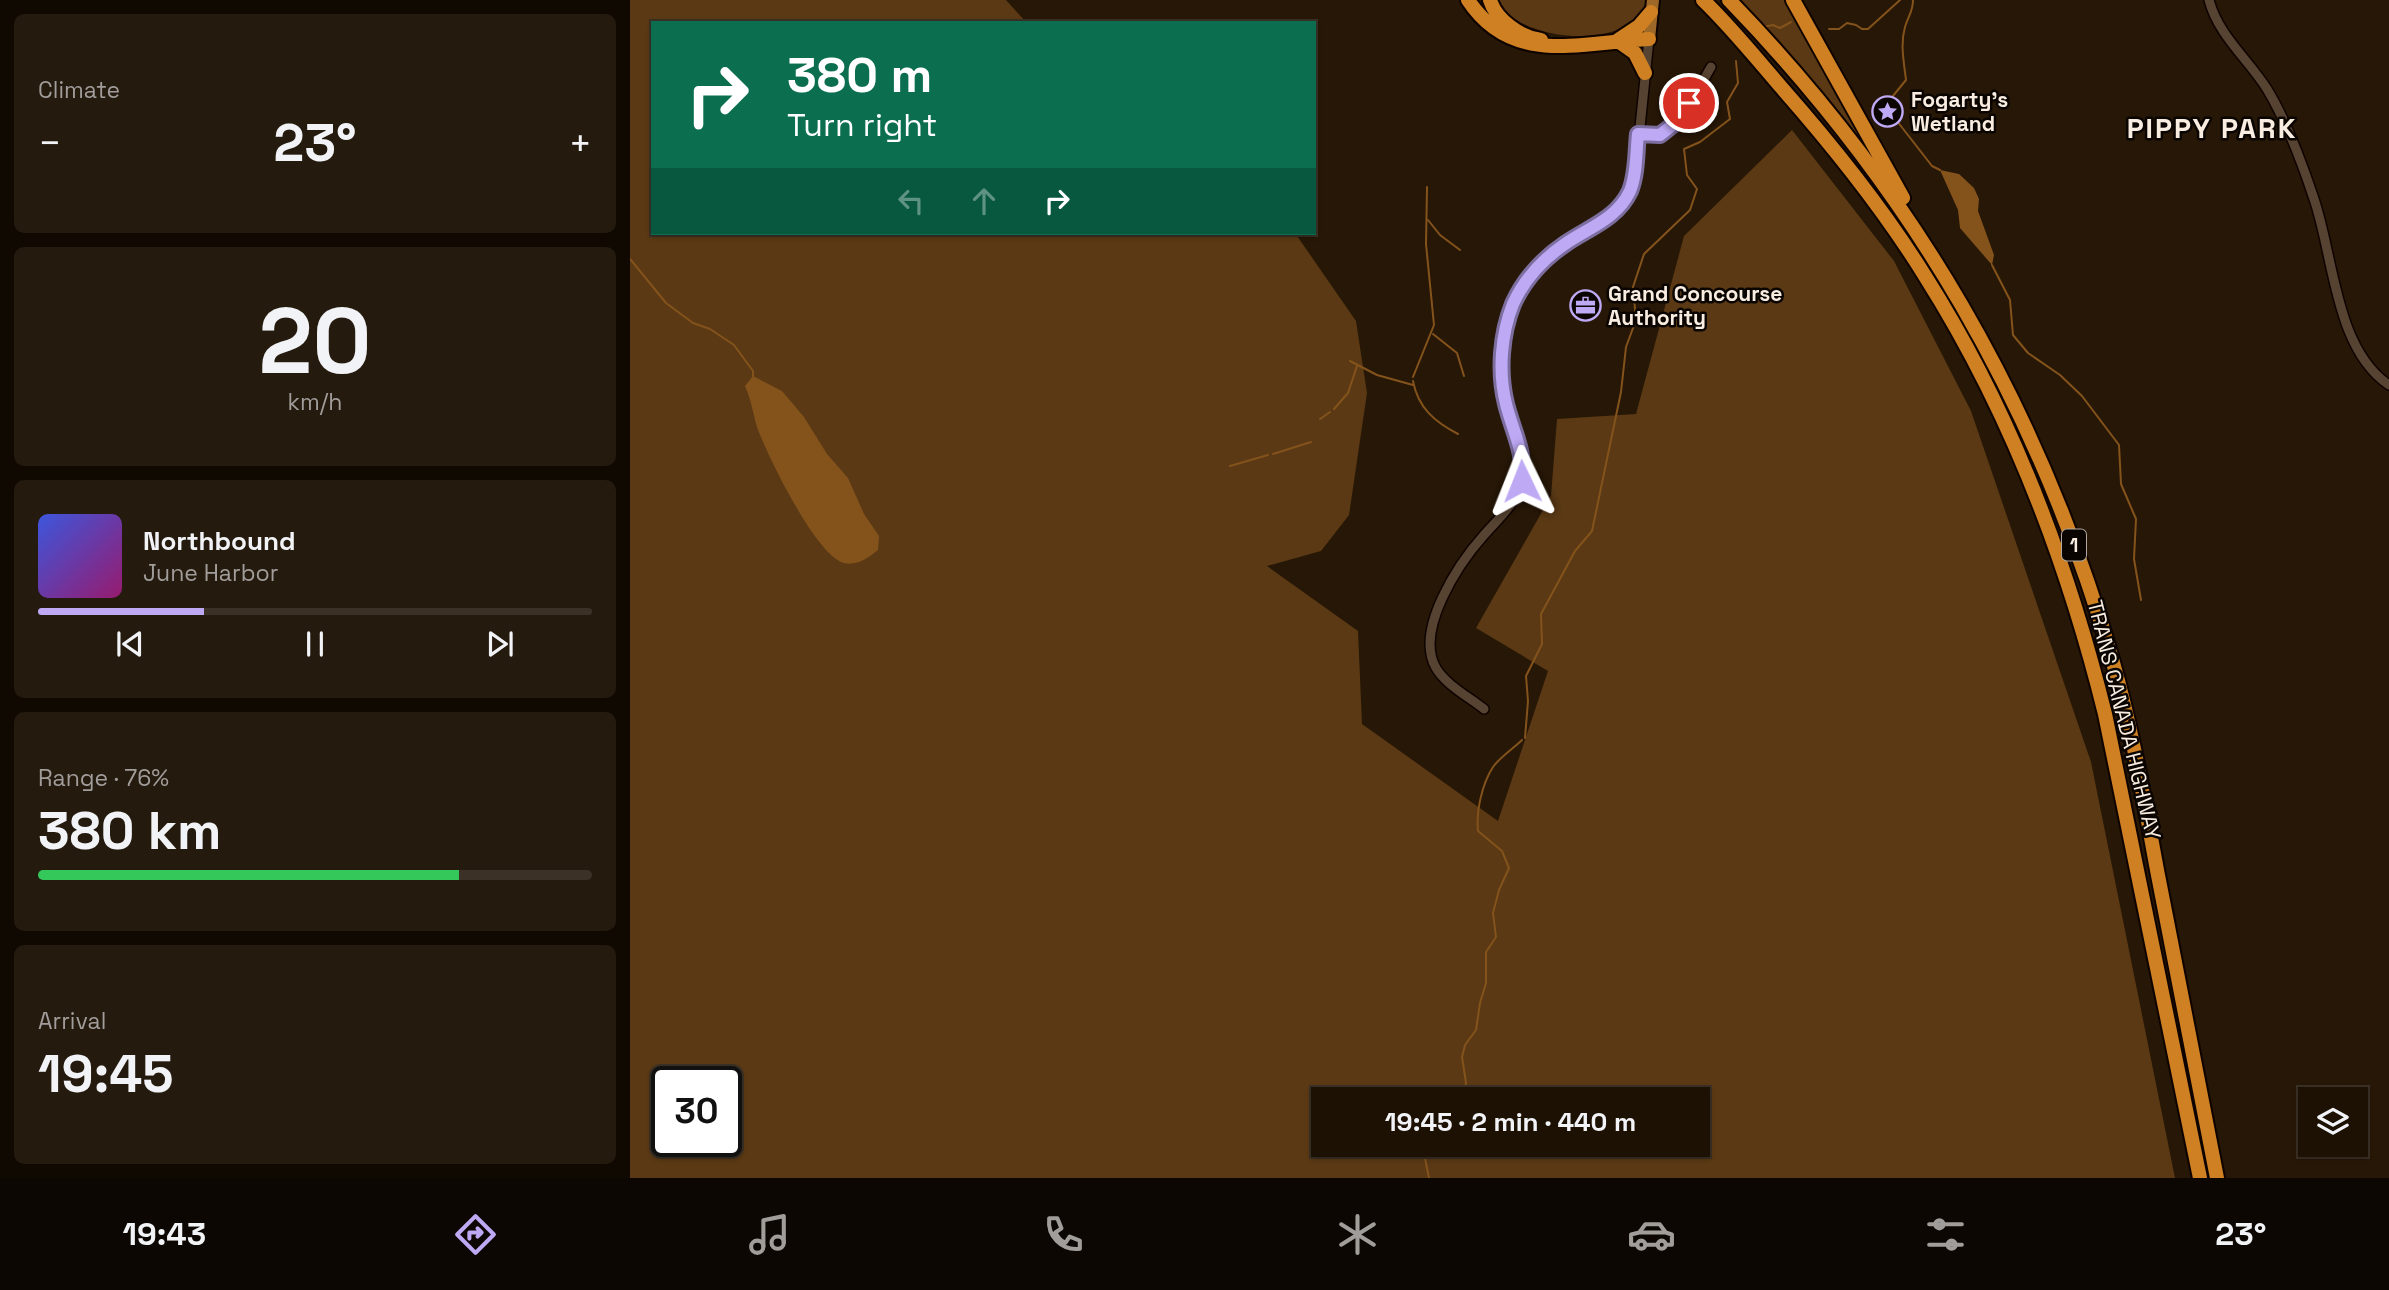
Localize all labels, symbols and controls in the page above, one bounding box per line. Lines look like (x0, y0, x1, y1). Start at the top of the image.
text: 380 m (787, 44, 932, 106)
icon: right (672, 49, 763, 140)
pin (1659, 73, 1719, 133)
text: Climate (38, 75, 120, 105)
icon: arrive (1670, 84, 1708, 122)
place label: Fogarty's Wetland (1911, 86, 2008, 137)
place icon: Fogarty's Wetland (1871, 95, 1905, 129)
text: Turn right (787, 105, 937, 145)
text: 23° (274, 110, 357, 176)
district label: PIPPY PARK (2127, 110, 2297, 146)
text: − (38, 119, 62, 167)
text: + (568, 119, 592, 167)
icon: left (892, 182, 930, 220)
icon: ahead (965, 182, 1003, 220)
icon: right (1038, 182, 1076, 220)
place label: Grand Concourse Authority (1608, 280, 1782, 331)
text: 20 (258, 283, 372, 400)
office icon: Grand Concourse Authority (1568, 289, 1602, 323)
text: km/h (288, 387, 342, 417)
position arrow (1485, 444, 1559, 518)
text: Northbound (143, 524, 296, 558)
road number: 1 (2062, 530, 2086, 560)
text: June Harbor (143, 558, 278, 588)
street label: TRANS CANADA HIGHWAY (2082, 597, 2167, 843)
icon: previous (111, 625, 149, 663)
icon: pause (296, 625, 334, 663)
icon: next (481, 625, 519, 663)
text: Range · 76% (38, 763, 169, 793)
text: 380 km (38, 798, 221, 864)
text: Arrival (38, 1006, 106, 1036)
text: 19:45 (38, 1041, 173, 1107)
speed limit sign: 30 (651, 1066, 742, 1157)
map controls (2298, 1087, 2368, 1157)
button: layers (2298, 1087, 2368, 1157)
text: 19:45 · 2 min · 440 m (1385, 1105, 1636, 1139)
icon: directions (451, 1210, 500, 1259)
icon: music (745, 1210, 794, 1259)
icon: phone (1039, 1210, 1088, 1259)
icon: climate (1333, 1210, 1382, 1259)
icon: car (1627, 1210, 1676, 1259)
icon: filters (1921, 1210, 1970, 1259)
text: 19:43 (123, 1214, 206, 1254)
text: 23° (2215, 1214, 2266, 1254)

